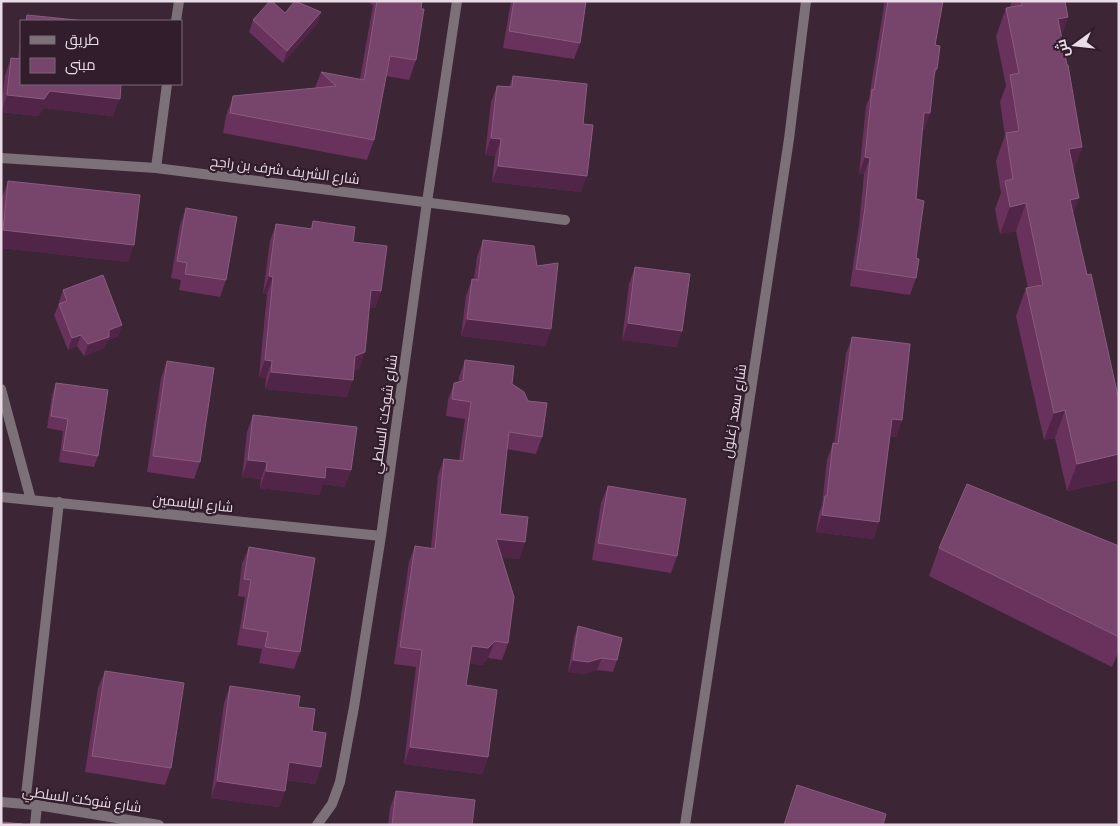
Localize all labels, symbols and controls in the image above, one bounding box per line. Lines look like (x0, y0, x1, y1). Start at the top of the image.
legend (20, 20, 182, 85)
north arrow (1050, 20, 1100, 70)
text: طريق (65, 30, 99, 50)
text: ش (1051, 37, 1073, 59)
text: مبنى (65, 55, 96, 75)
street label: شارع الشريف شرف بن راجح (209, 152, 361, 188)
street label: شارع شوكت السلطي (367, 353, 404, 475)
street label: شارع سعد زغلول (718, 363, 750, 459)
street label: شارع الياسمين (152, 490, 234, 516)
street label: شارع شوكت السلطي (21, 782, 143, 819)

